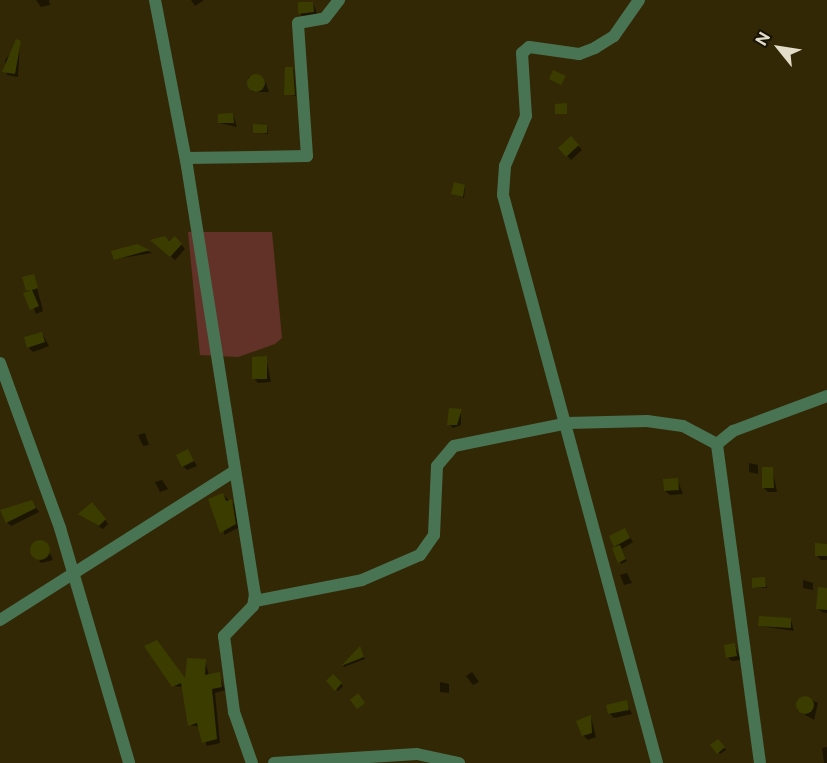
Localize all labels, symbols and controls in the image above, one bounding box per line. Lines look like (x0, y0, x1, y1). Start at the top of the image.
north arrow (749, 18, 809, 78)
text: N (752, 29, 774, 49)

